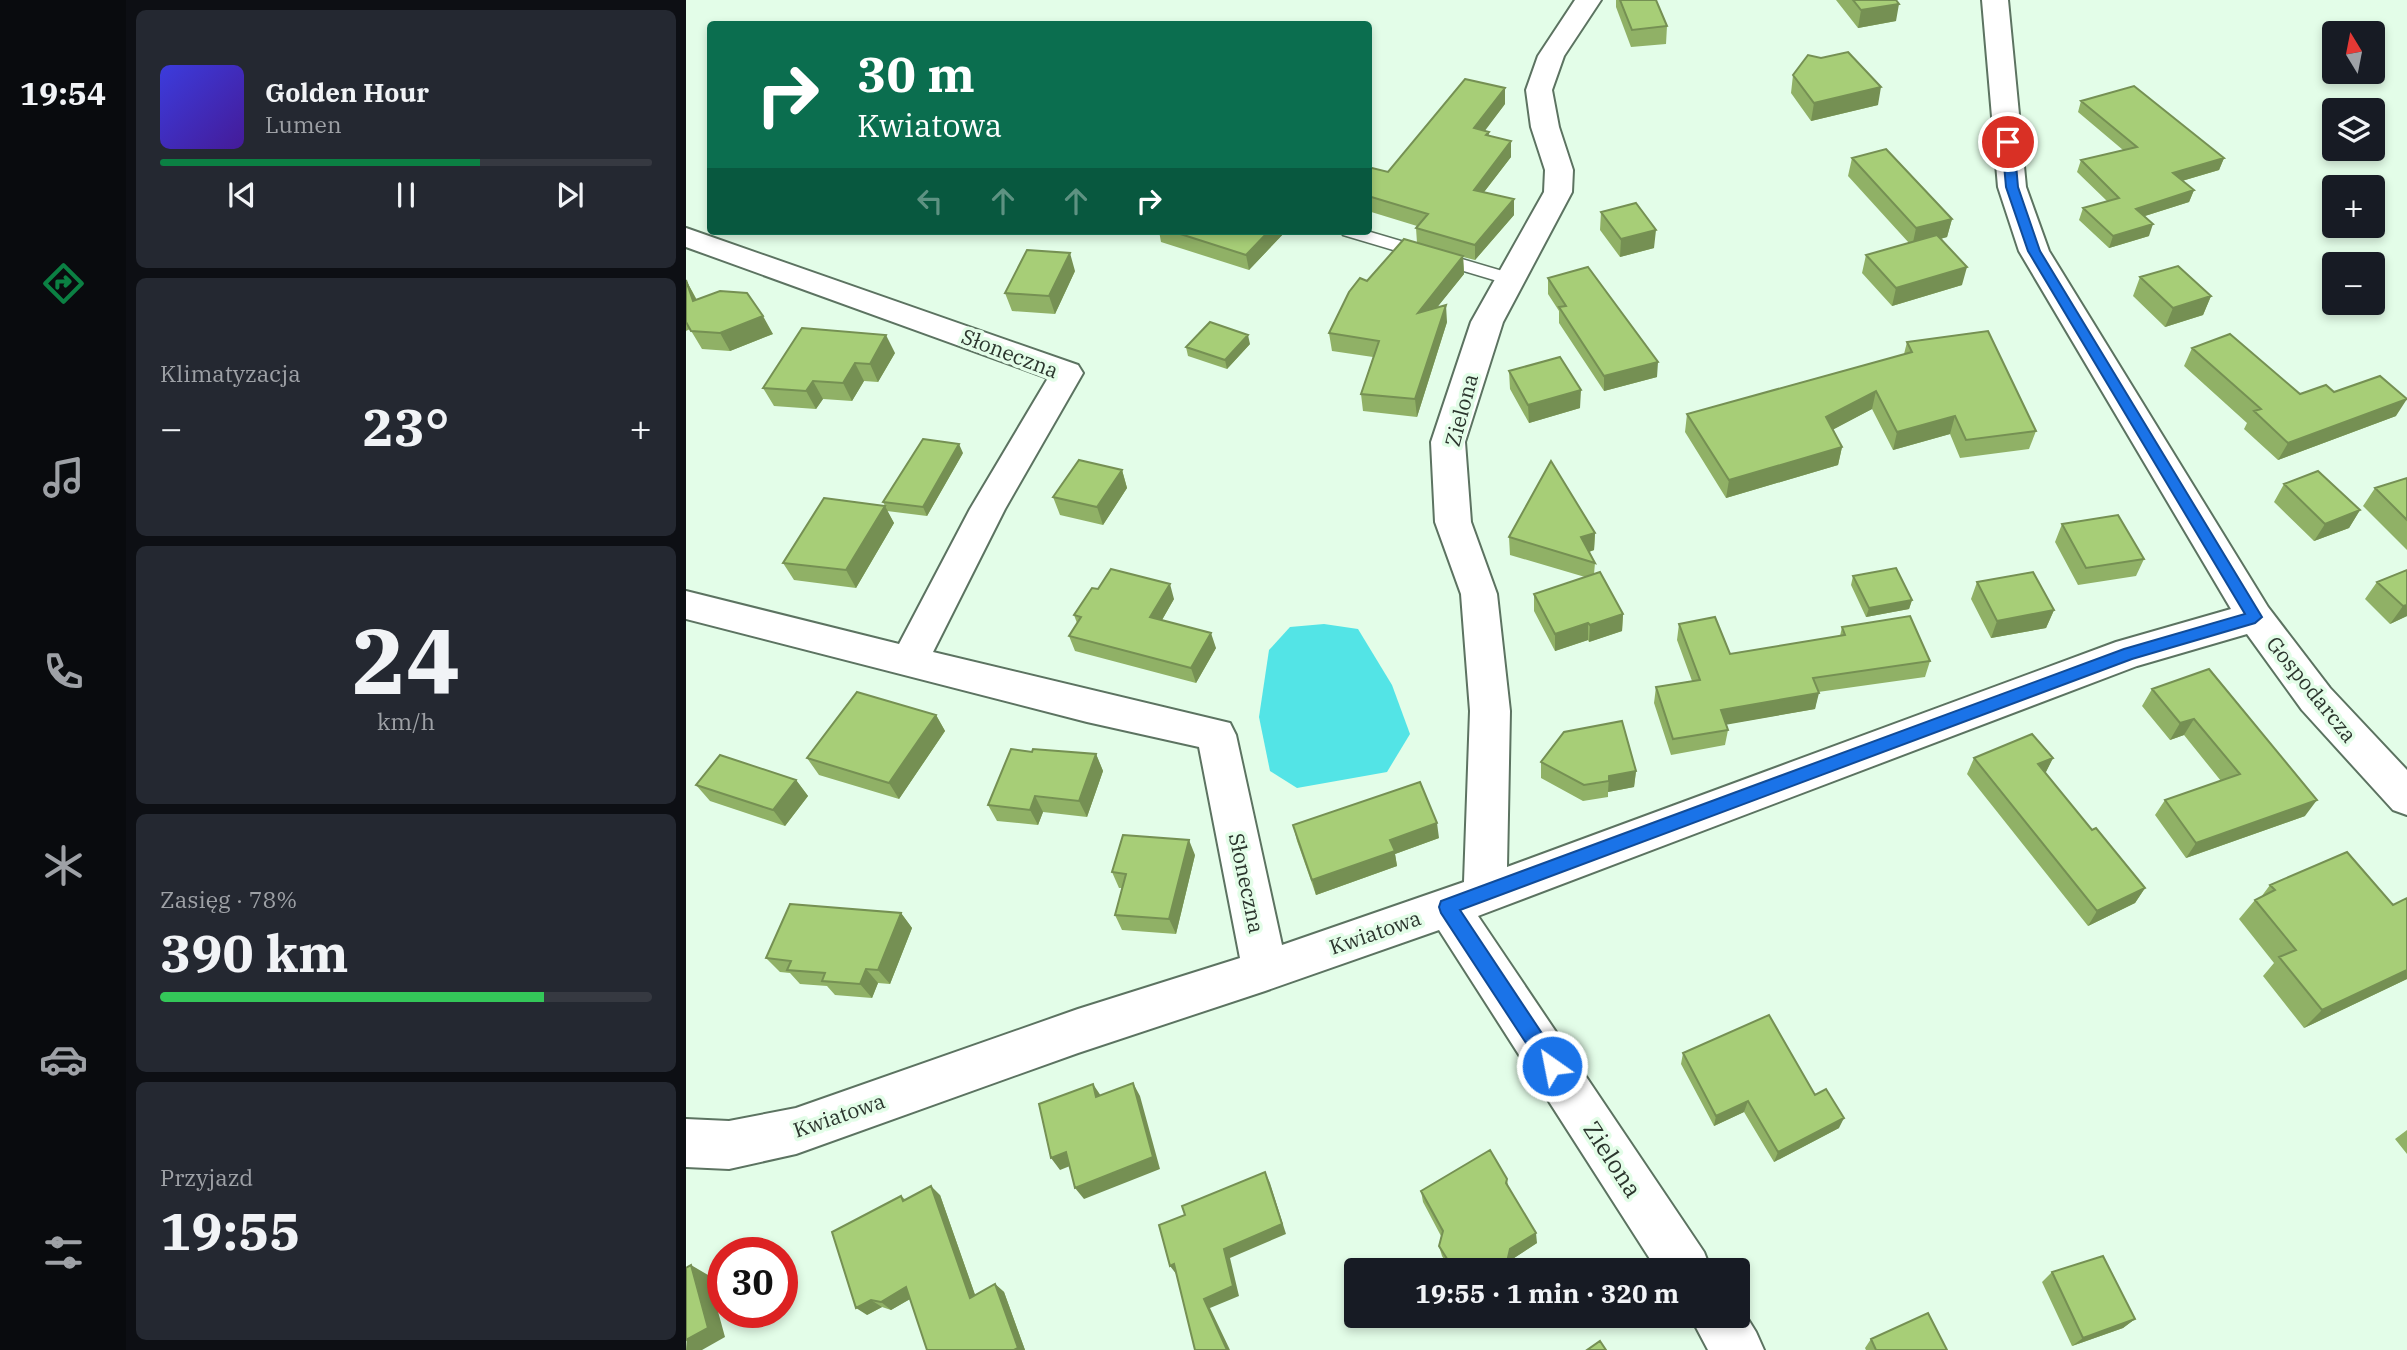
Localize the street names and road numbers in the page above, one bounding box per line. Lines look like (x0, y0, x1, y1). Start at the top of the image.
street label: Słoneczna (957, 322, 1063, 384)
street label: Zielona (1438, 371, 1484, 449)
street label: Gospodarcza (2261, 630, 2363, 748)
street label: Słoneczna (1223, 830, 1271, 936)
street label: Kwiatowa (1325, 903, 1425, 961)
street label: Kwiatowa (789, 1086, 889, 1144)
street label: Zielona (1576, 1115, 1650, 1203)

